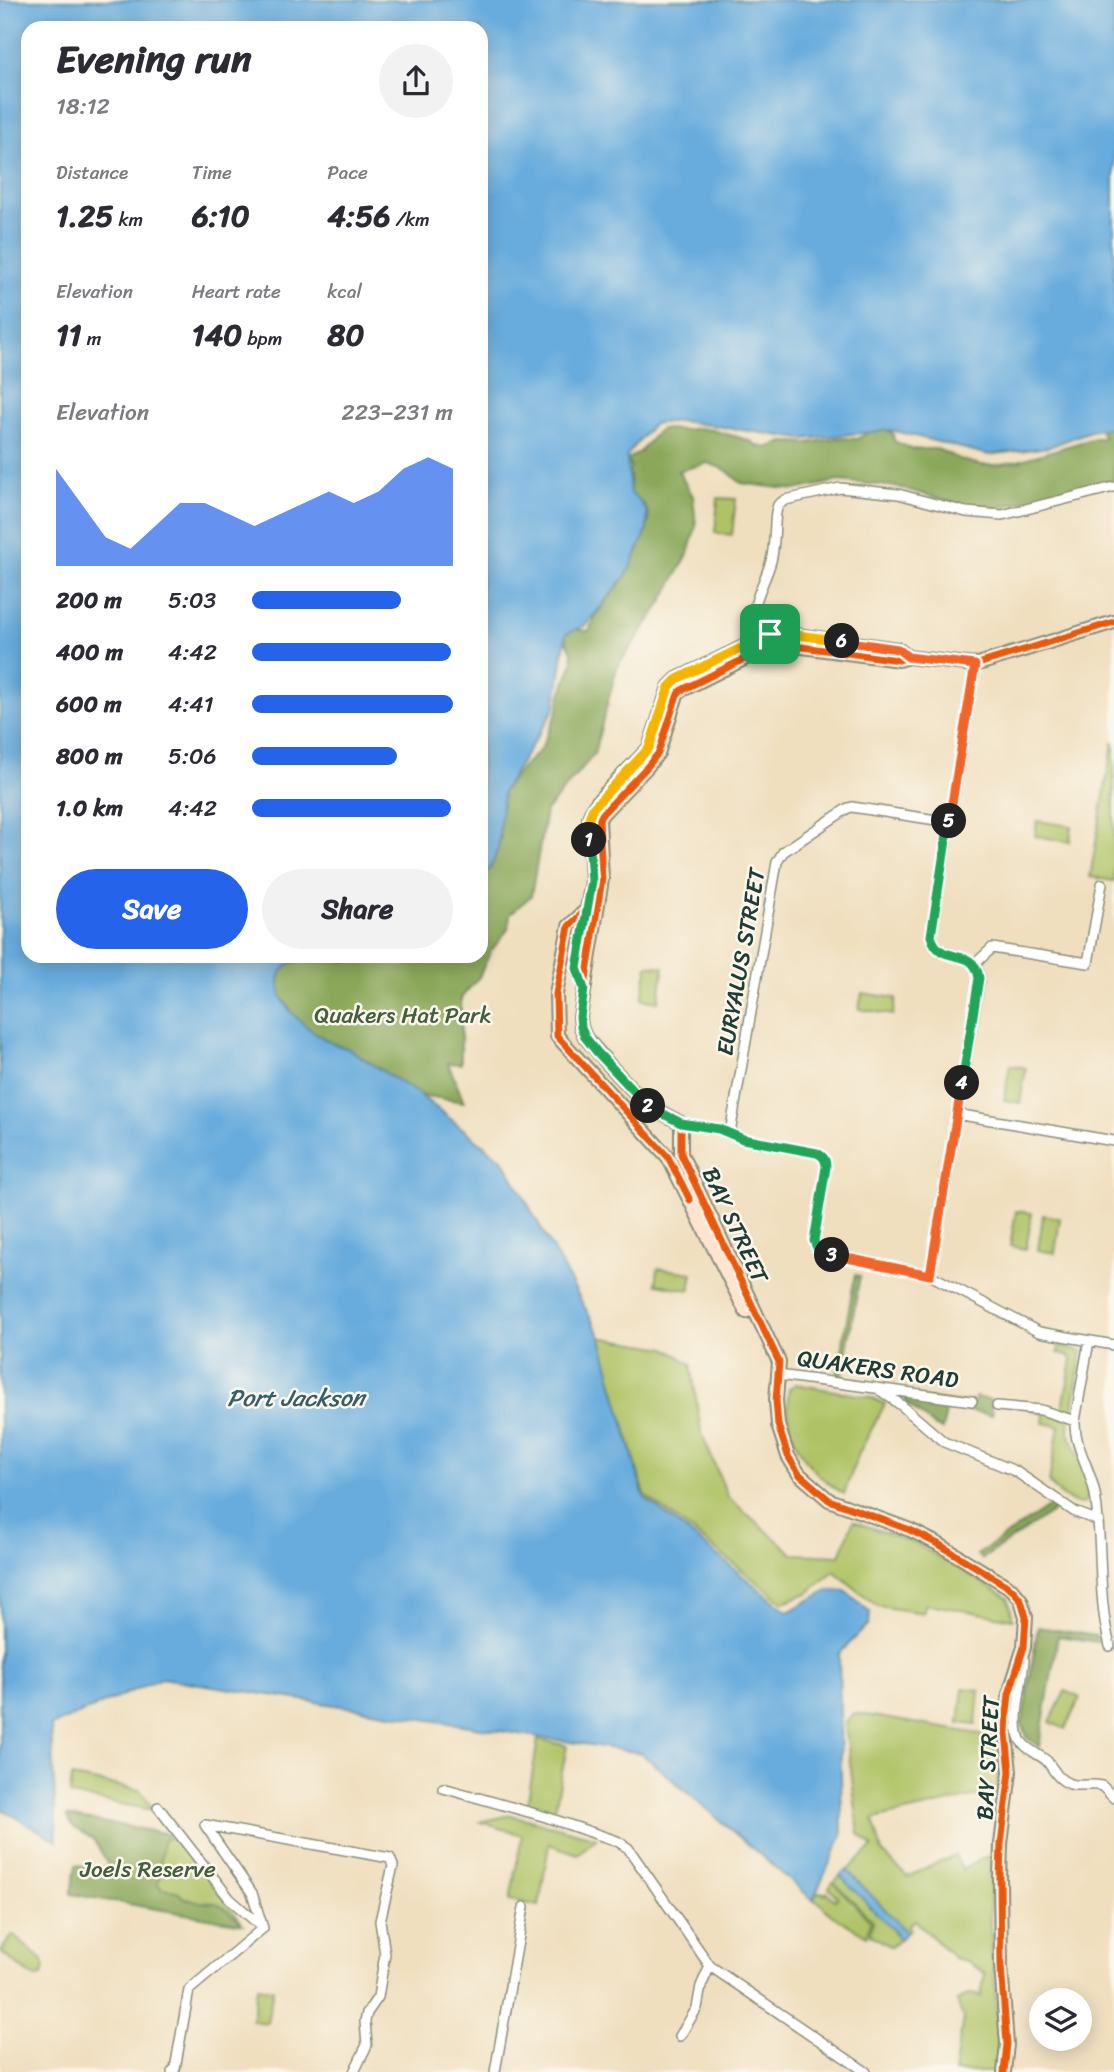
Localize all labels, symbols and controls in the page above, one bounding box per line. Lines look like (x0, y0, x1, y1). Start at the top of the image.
text: Evening run (56, 26, 252, 93)
button: share (379, 44, 453, 118)
text: 18:12 (56, 86, 110, 127)
text: Distance (56, 156, 128, 189)
text: Time (192, 156, 232, 189)
text: Pace (327, 156, 368, 189)
text: 1.25 (56, 189, 114, 243)
text: 6:10 (192, 189, 250, 243)
text: 4:56 (327, 189, 391, 243)
text: km (114, 203, 143, 236)
text: /km (391, 203, 430, 236)
text: Elevation (56, 275, 133, 308)
text: Heart rate (192, 275, 281, 308)
text: kcal (327, 275, 362, 308)
text: 11 (56, 308, 82, 362)
text: 140 (192, 308, 242, 362)
text: 80 (327, 308, 364, 362)
text: m (82, 322, 101, 355)
text: bpm (242, 322, 282, 355)
text: Elevation (56, 392, 149, 433)
text: 223–231 m (341, 392, 453, 433)
text: 200 m (56, 580, 122, 621)
text: 5:03 (168, 580, 216, 621)
pin (740, 604, 800, 664)
icon: arrive (751, 615, 789, 653)
pin: 6 (824, 624, 860, 658)
text: 6 (836, 624, 847, 657)
text: 400 m (56, 632, 123, 673)
text: 4:42 (168, 632, 217, 673)
text: 600 m (56, 684, 122, 725)
text: 4:41 (168, 684, 214, 725)
text: 800 m (56, 736, 123, 777)
text: 5:06 (168, 736, 217, 777)
text: 1.0 km (56, 788, 123, 829)
text: 4:42 (168, 788, 217, 829)
pin: 5 (932, 804, 967, 838)
text: 5 (943, 804, 954, 837)
pin: 1 (572, 822, 606, 858)
text: 1 (584, 823, 593, 856)
street label: EURYALUS STREET (704, 863, 778, 1059)
button: Save (56, 869, 248, 949)
button: Share (262, 869, 453, 949)
park label: Quakers Hat Park (314, 995, 492, 1036)
pin: 4 (944, 1066, 979, 1100)
text: 4 (956, 1066, 967, 1099)
pin: 2 (630, 1088, 666, 1124)
text: 2 (642, 1089, 653, 1122)
street label: BAY STREET (690, 1160, 781, 1291)
pin: 3 (814, 1238, 850, 1272)
text: 3 (826, 1238, 837, 1271)
street label: QUAKERS ROAD (795, 1337, 961, 1401)
water label: Port Jackson (227, 1377, 368, 1419)
street label: BAY STREET (964, 1693, 1012, 1821)
park label: Joels Reserve (79, 1849, 216, 1890)
map controls (1029, 1988, 1092, 2051)
button: layers (1029, 1988, 1092, 2051)

